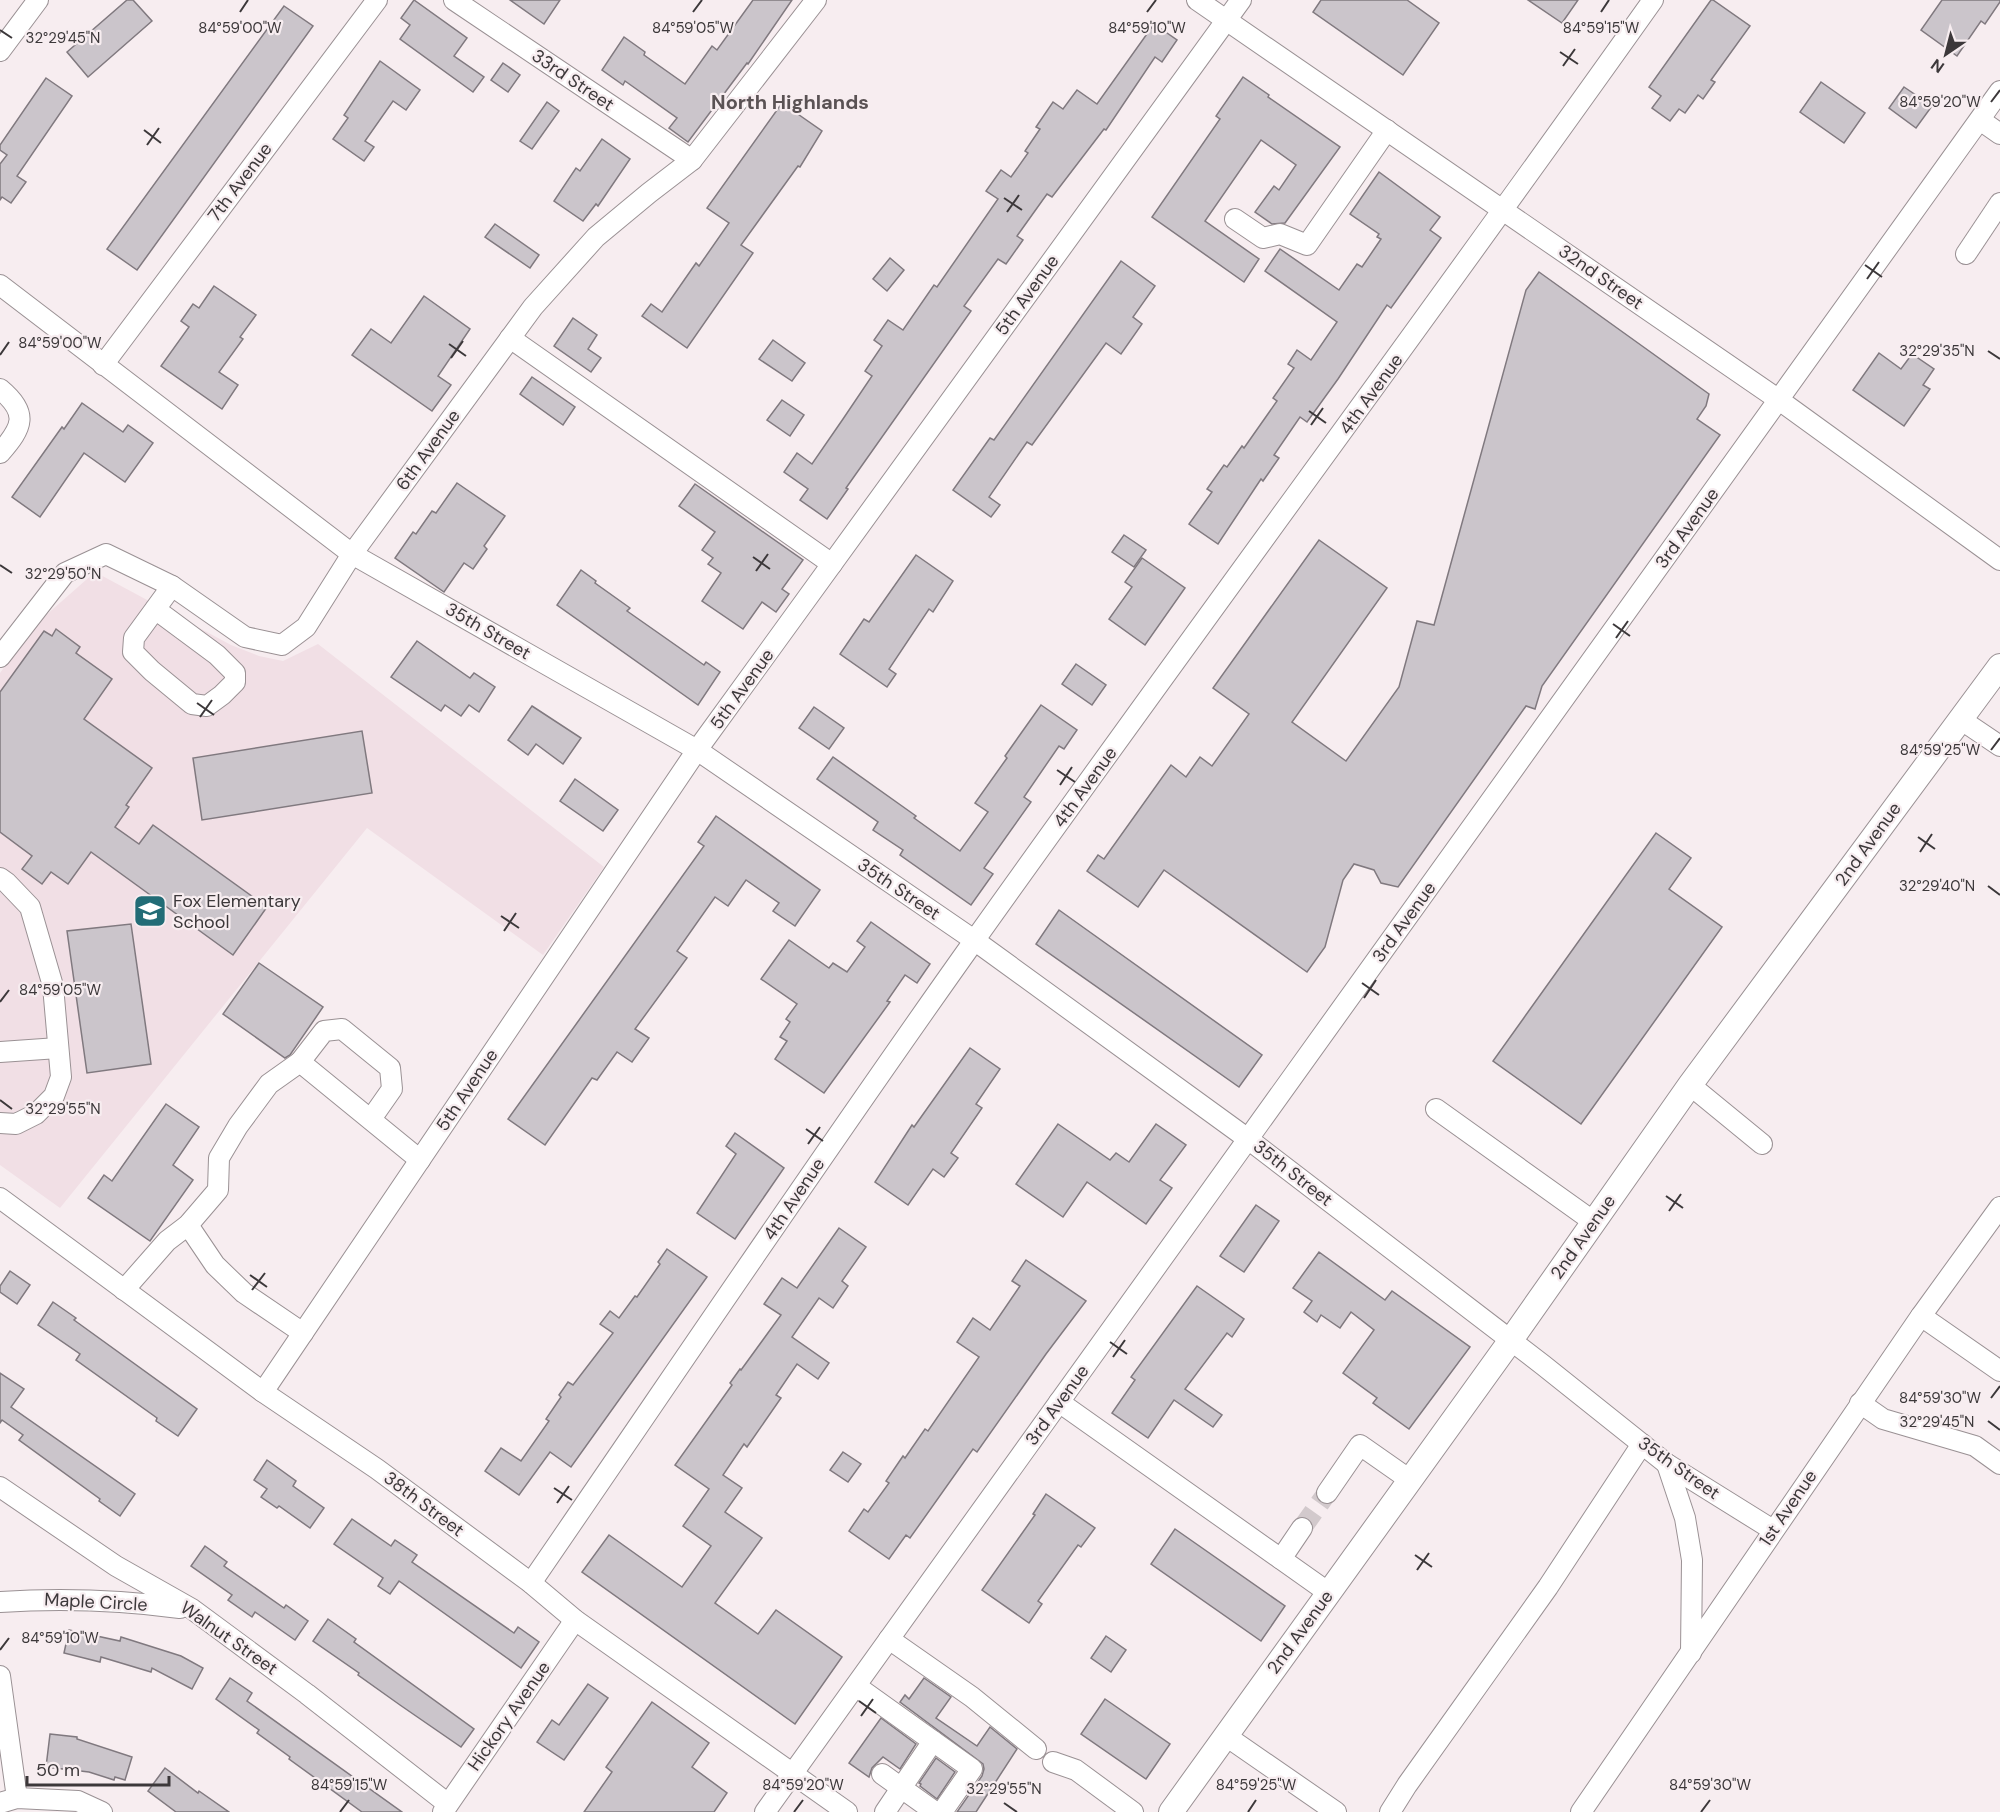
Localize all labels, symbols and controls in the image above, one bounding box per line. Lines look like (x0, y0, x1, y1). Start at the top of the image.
text: 84°59'00"W (198, 18, 282, 38)
text: 84°59'05"W (652, 18, 734, 38)
text: 84°59'10"W (1108, 18, 1186, 38)
text: 84°59'15"W (1563, 18, 1640, 38)
north arrow (1916, 24, 1976, 84)
text: 32°29'45"N (26, 28, 100, 48)
street label: 33rd Street (527, 44, 619, 116)
text: N (1927, 54, 1948, 78)
district label: North Highlands (711, 89, 869, 115)
text: 84°59'20"W (1899, 92, 1981, 112)
street label: 7th Avenue (202, 138, 278, 226)
street label: 32nd Street (1554, 239, 1648, 315)
street label: 5th Avenue (990, 250, 1064, 340)
text: 84°59'00"W (18, 333, 102, 353)
text: 32°29'35"N (1899, 341, 1975, 361)
street label: 4th Avenue (1334, 349, 1408, 439)
street label: 6th Avenue (390, 405, 466, 495)
street label: 3rd Avenue (1650, 483, 1724, 573)
text: 32°29'50"N (25, 564, 101, 584)
street label: 35th Street (441, 597, 535, 665)
street label: 5th Avenue (705, 644, 779, 734)
text: 84°59'25"W (1900, 740, 1981, 760)
street label: 4th Avenue (1048, 742, 1122, 832)
street label: 2nd Avenue (1830, 797, 1906, 891)
street label: 35th Street (853, 853, 945, 925)
text: 32°29'40"N (1899, 876, 1975, 896)
street label: 3rd Avenue (1367, 877, 1441, 967)
place label: Fox Elementary School (173, 889, 301, 934)
school or university icon: Fox Elementary School (132, 893, 168, 929)
text: 84°59'05"W (19, 980, 101, 1000)
street label: 5th Avenue (431, 1044, 503, 1136)
text: 32°29'55"N (25, 1099, 101, 1119)
street label: 35th Street (1248, 1134, 1338, 1212)
street label: 4th Avenue (758, 1153, 830, 1245)
street label: 2nd Avenue (1545, 1190, 1621, 1284)
street label: 3rd Avenue (1020, 1360, 1094, 1450)
text: 84°59'30"W (1899, 1388, 1981, 1408)
text: 32°29'45"N (1900, 1412, 1974, 1432)
street label: 35th Street (1633, 1431, 1725, 1505)
street label: 1st Avenue (1754, 1465, 1822, 1551)
street label: 38th Street (379, 1466, 469, 1542)
street label: 2nd Avenue (1262, 1585, 1338, 1679)
street label: Maple Circle (44, 1587, 148, 1617)
street label: Walnut Street (175, 1596, 283, 1680)
text: 84°59'10"W (21, 1628, 99, 1648)
street label: Hickory Avenue (462, 1656, 556, 1776)
scale bar (27, 1749, 170, 1787)
text: 50 m (36, 1758, 80, 1782)
text: 84°59'15"W (311, 1775, 388, 1795)
text: 84°59'20"W (762, 1775, 844, 1795)
text: 84°59'25"W (1216, 1775, 1297, 1795)
text: 84°59'30"W (1669, 1775, 1751, 1795)
text: 32°29'55"N (966, 1779, 1042, 1799)

